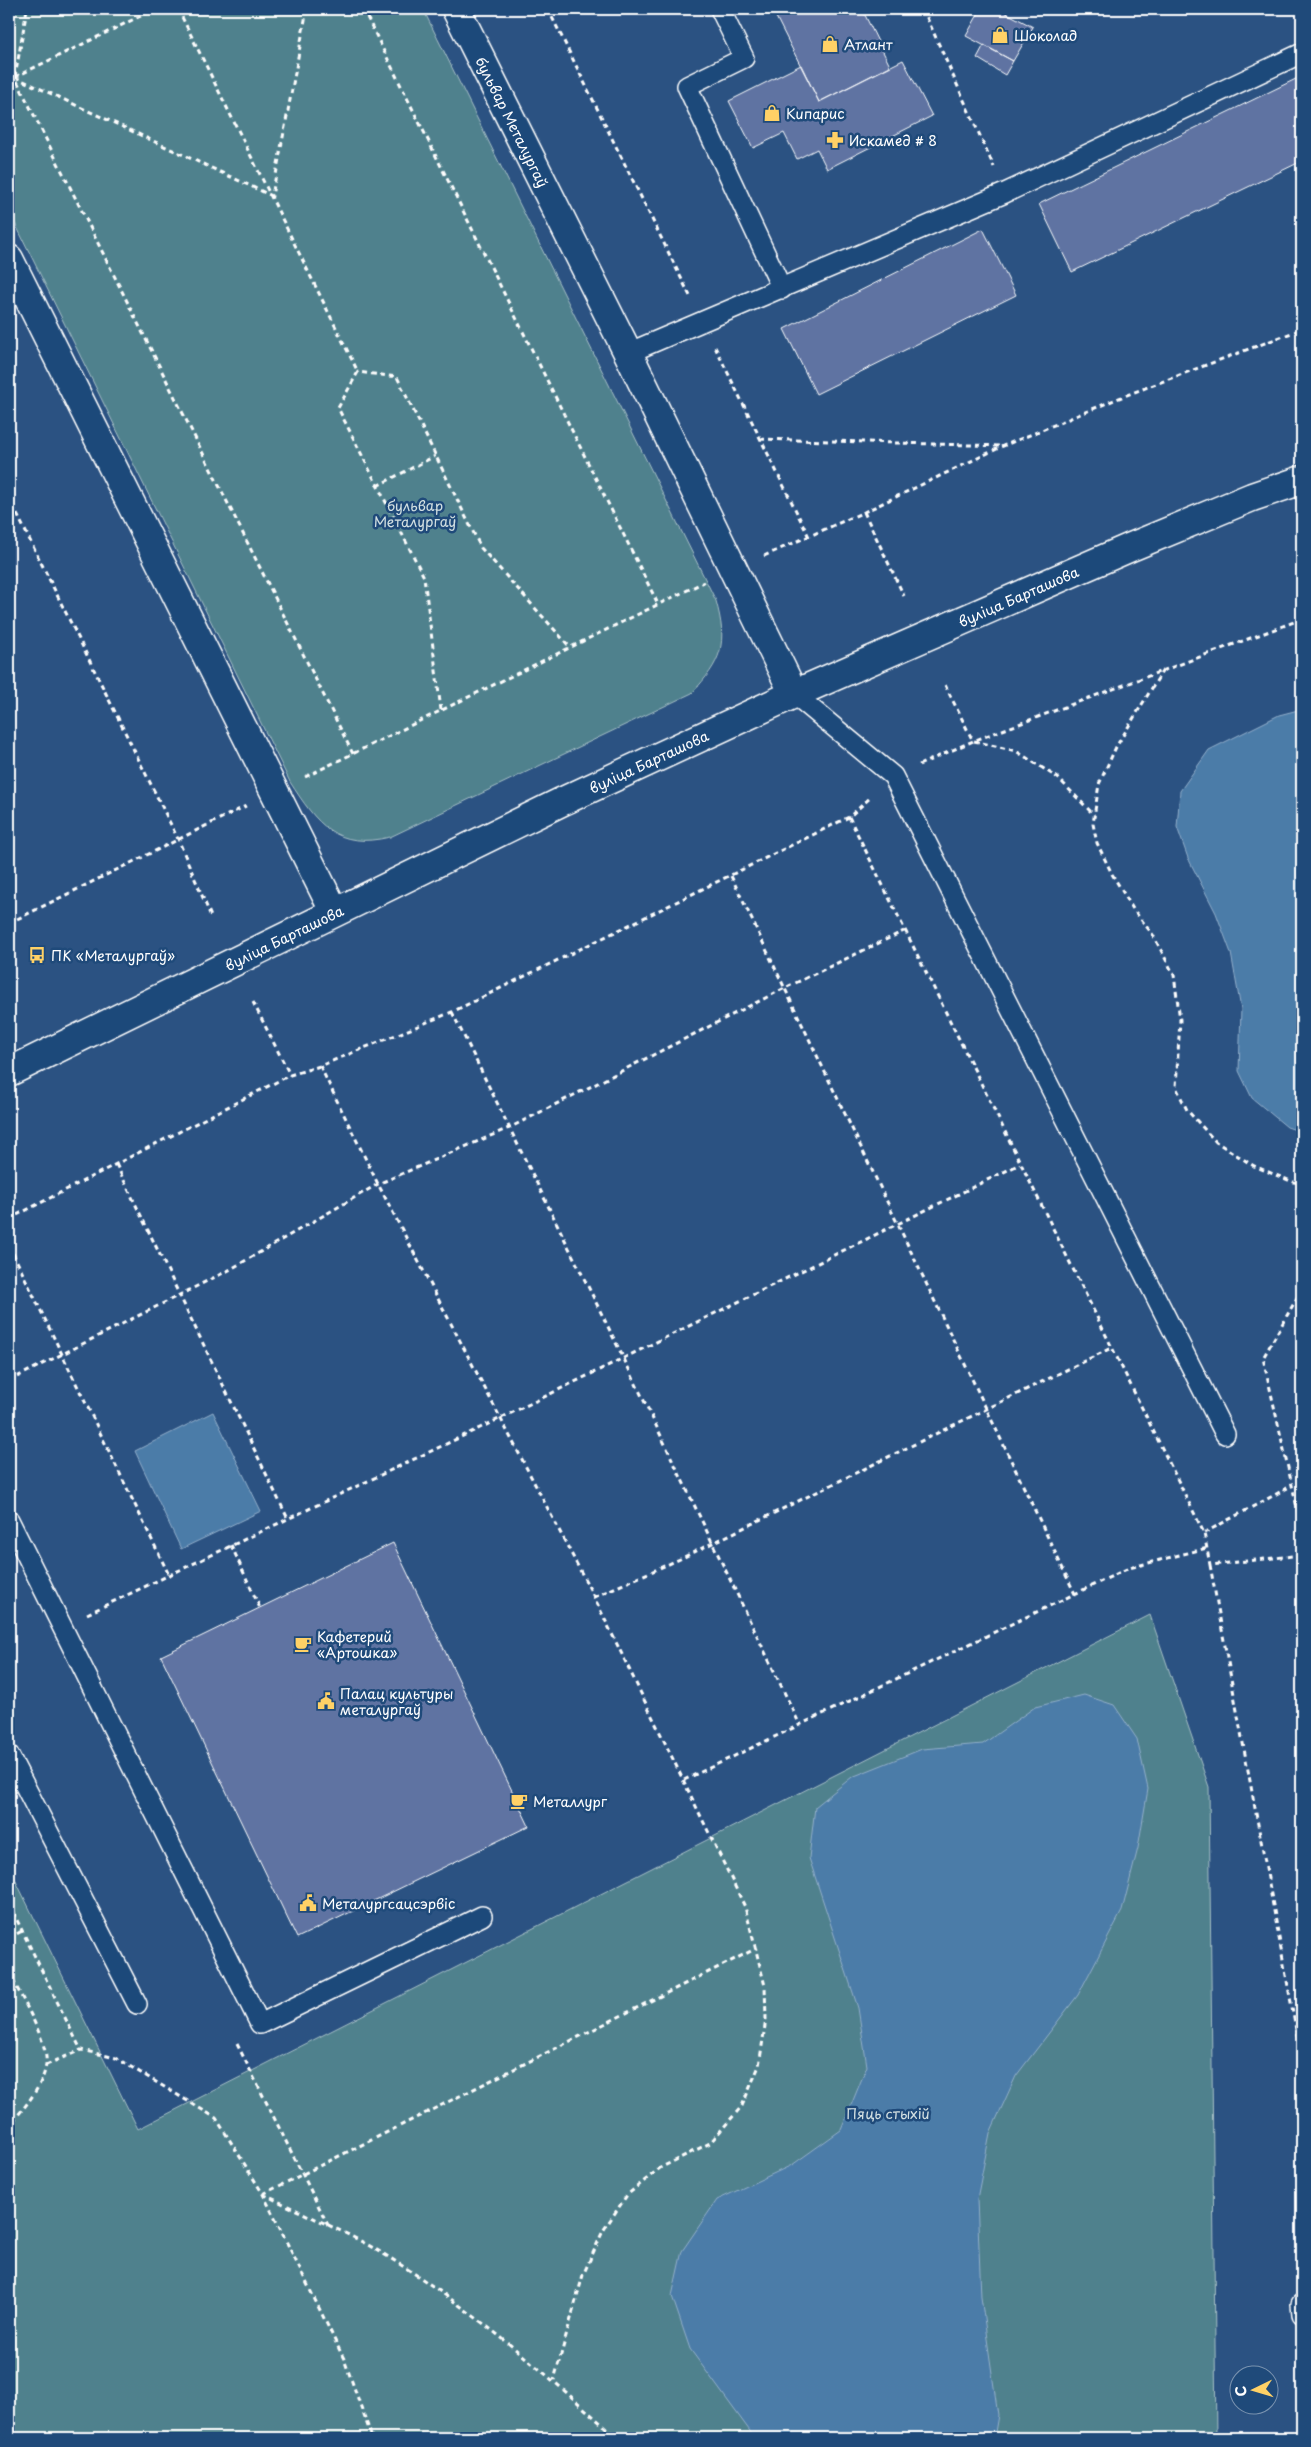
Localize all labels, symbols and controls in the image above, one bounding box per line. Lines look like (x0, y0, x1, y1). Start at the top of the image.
shop icon: Шоколад (990, 25, 1010, 45)
place label: Шоколад (1014, 25, 1077, 46)
shop icon: Атлант (820, 34, 840, 54)
place label: Атлант (844, 34, 893, 55)
street label: бульвар Металургаў (471, 53, 554, 191)
shop icon: Кипарис (762, 103, 782, 123)
place label: Кипарис (786, 103, 845, 124)
pharmacy icon: Искамед # 8 (825, 130, 845, 150)
place label: Искамед # 8 (849, 130, 937, 151)
park label: бульвар Металургаў (374, 495, 456, 532)
street label: вуліца Барташова (955, 561, 1082, 632)
street label: вуліца Барташова (585, 725, 712, 798)
street label: вуліца Барташова (221, 900, 347, 975)
bus stop icon: ПК «Металургаў» (27, 945, 47, 965)
place label: ПК «Металургаў» (51, 945, 175, 966)
place label: Кафетерий «Артошка» (317, 1626, 397, 1663)
cafe icon: Кафетерий «Артошка» (293, 1634, 313, 1654)
place label: Палац культуры металургаў (340, 1683, 453, 1720)
public building icon: Палац культуры металургаў (316, 1691, 336, 1711)
cafe icon: Металлург (509, 1791, 529, 1811)
place label: Металлург (533, 1791, 608, 1812)
public building icon: Металургсацсэрвіс (298, 1893, 318, 1913)
place label: Металургсацсэрвіс (322, 1893, 455, 1914)
park label: Пяць стыхій (846, 2103, 930, 2124)
north arrow (1228, 2364, 1278, 2414)
text: С (1230, 2385, 1251, 2397)

